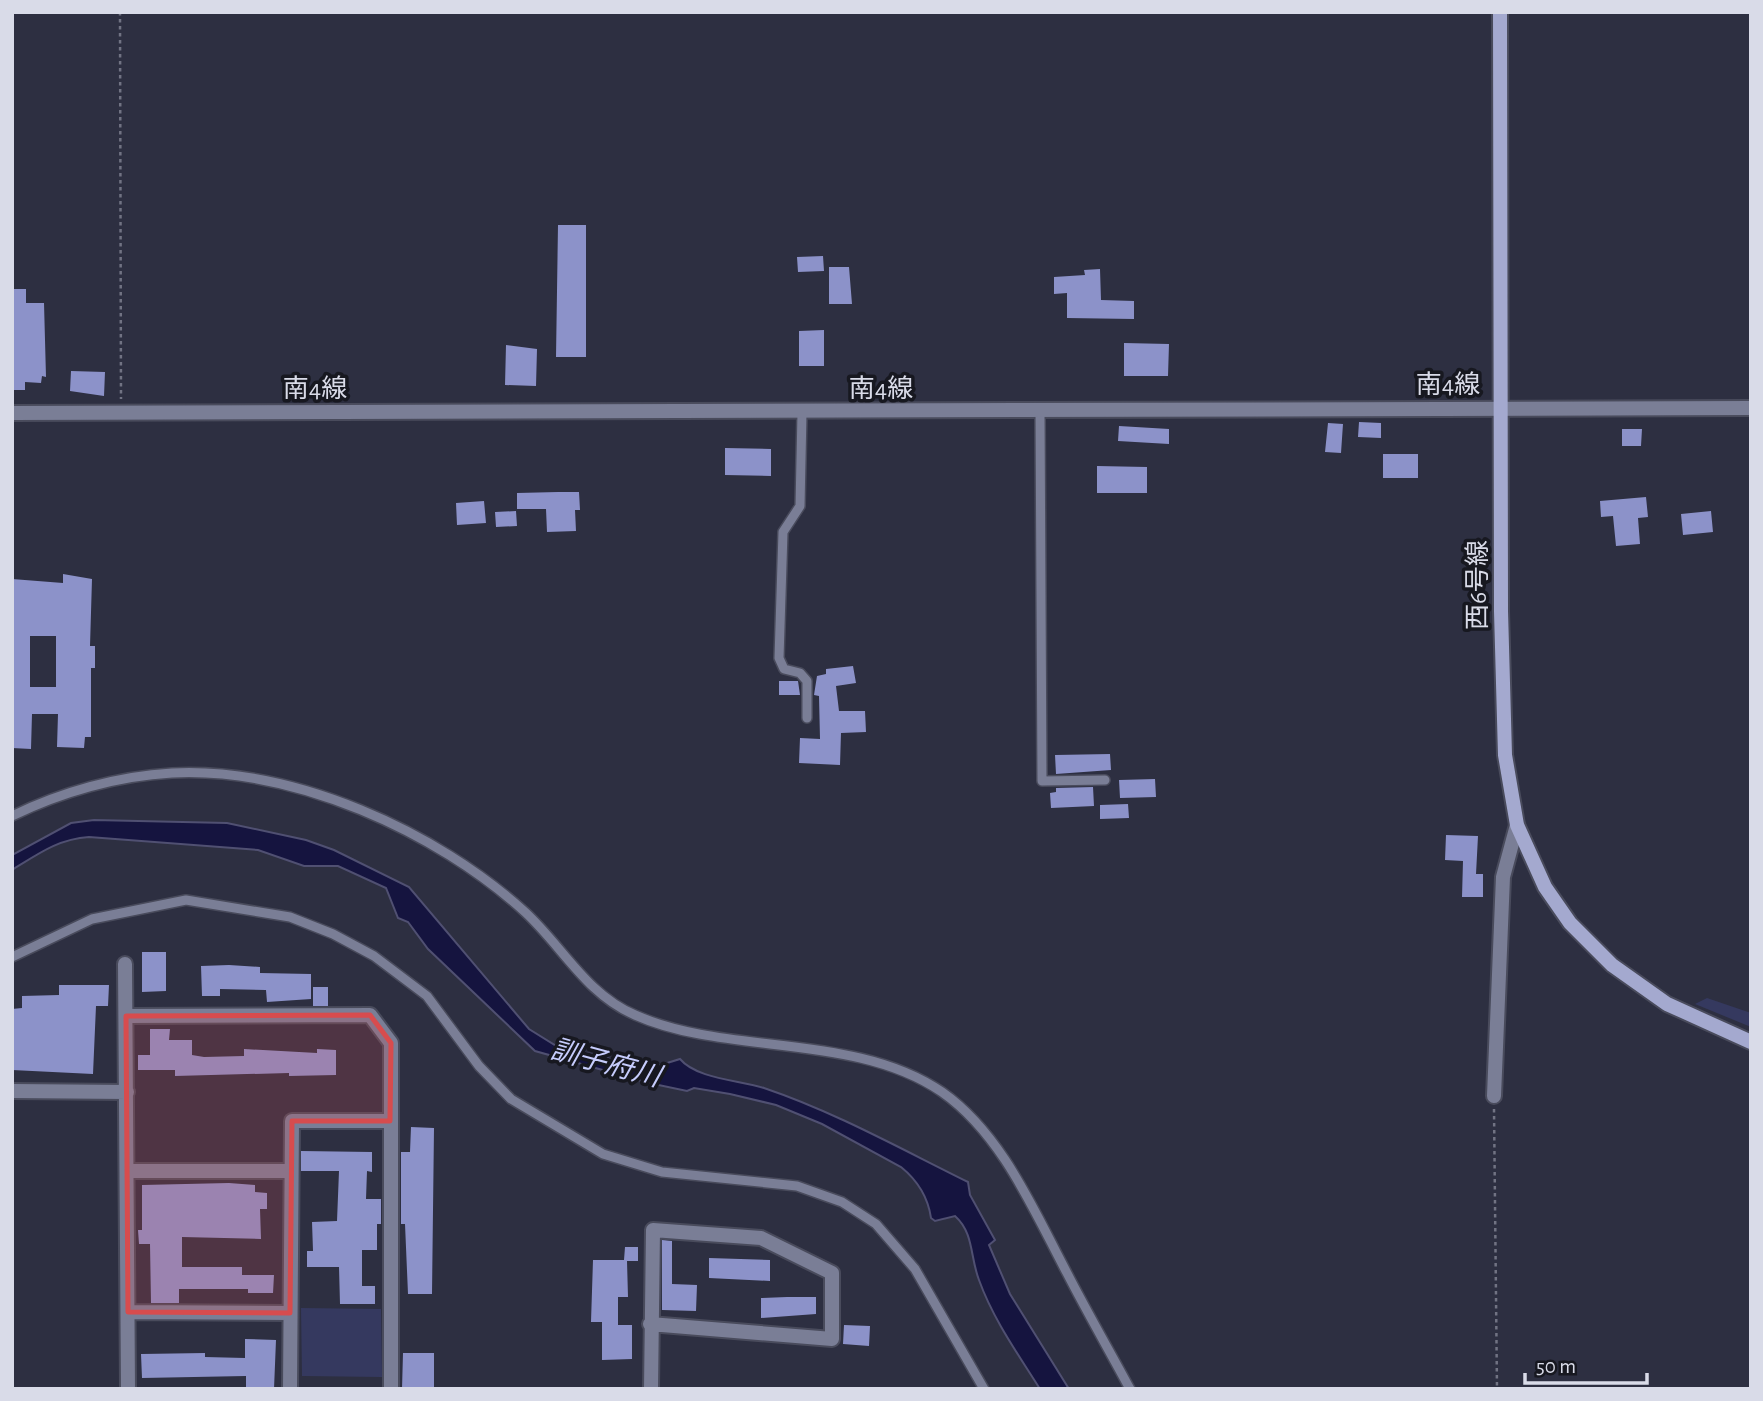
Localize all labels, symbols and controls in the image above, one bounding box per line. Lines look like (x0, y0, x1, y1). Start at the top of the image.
street label: 南4線 (1416, 371, 1480, 398)
street label: 南4線 (283, 375, 347, 402)
street label: 南4線 (849, 375, 913, 402)
street label: 西6号線 (1464, 540, 1491, 630)
water label: 訓子府川 (548, 1034, 667, 1093)
scale bar (1525, 1342, 1648, 1386)
text: 50 m (1536, 1356, 1576, 1377)

